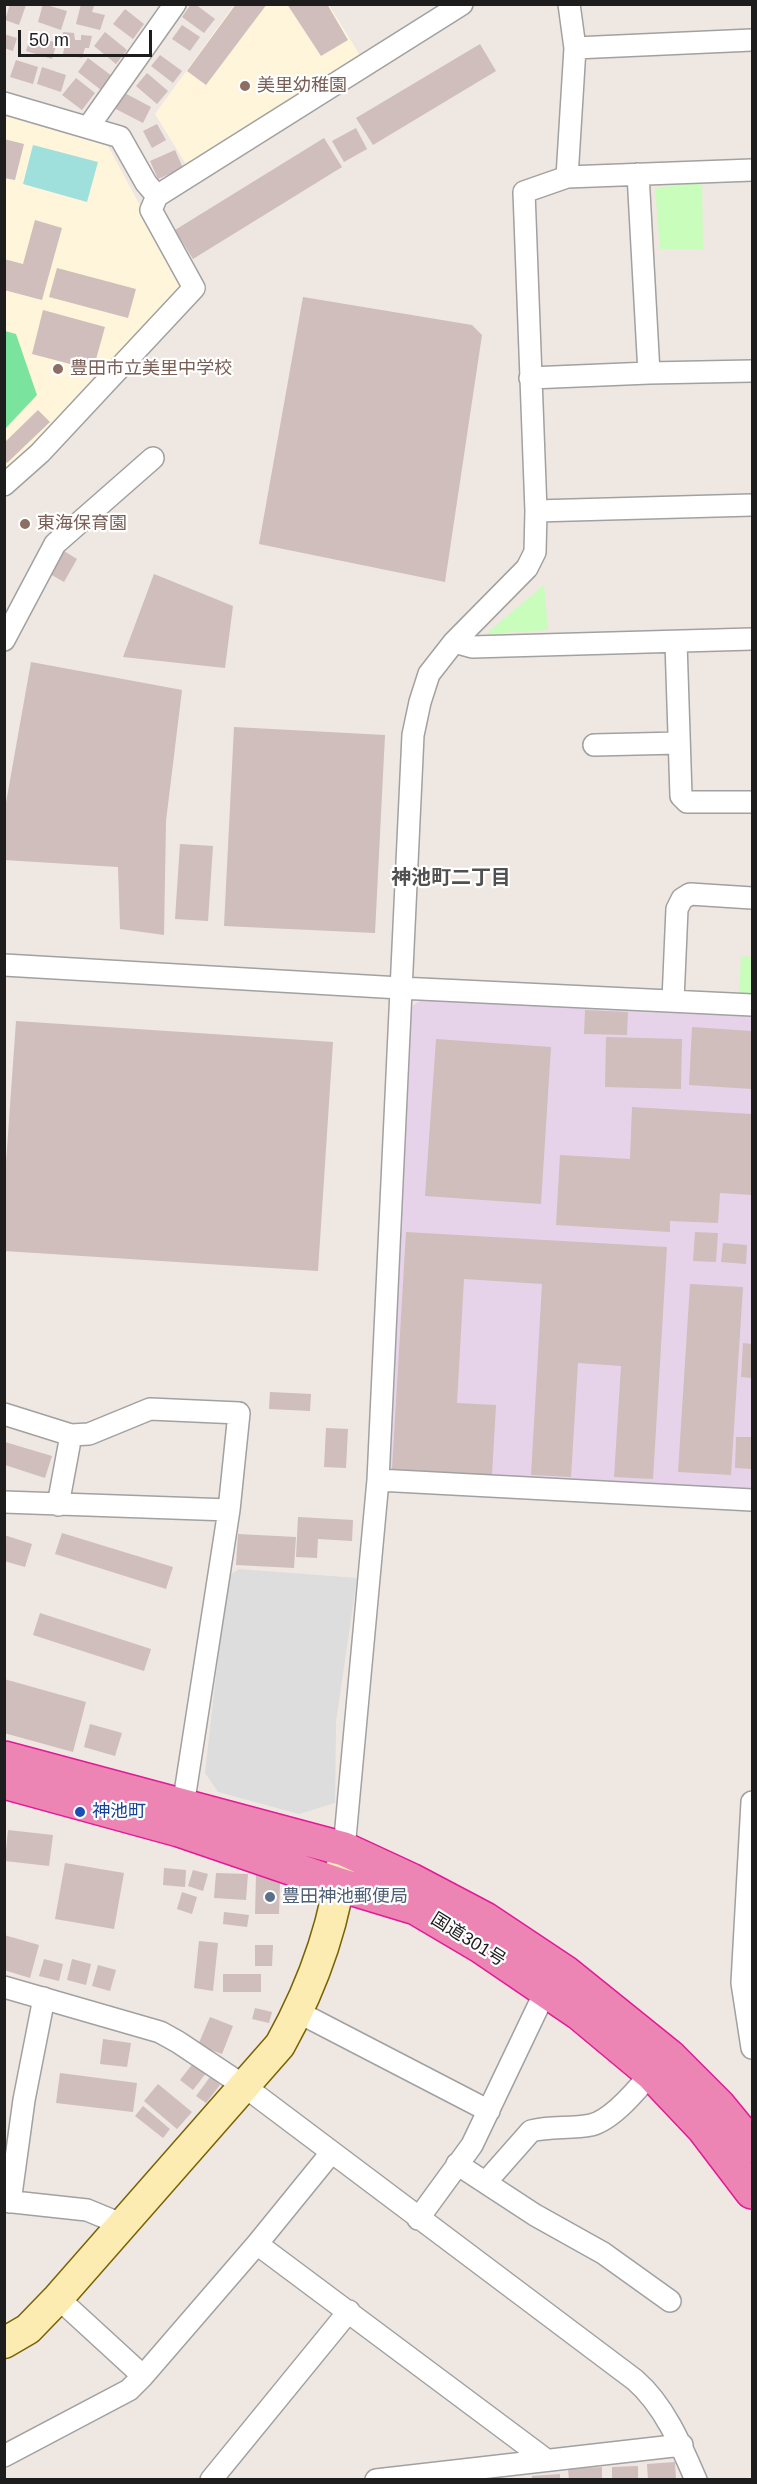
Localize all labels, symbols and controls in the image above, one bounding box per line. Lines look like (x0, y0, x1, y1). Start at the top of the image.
scale bar (21, 18, 154, 56)
text: 50 m (29, 30, 69, 50)
place label: 美里幼稚園 (257, 75, 347, 97)
marker: 美里幼稚園 (238, 79, 252, 93)
place label: 豊田市立美里中学校 (70, 358, 232, 380)
marker: 豊田市立美里中学校 (51, 362, 65, 376)
place label: 東海保育園 (37, 513, 127, 535)
marker: 東海保育園 (18, 517, 32, 531)
district label: 神池町二丁目 (391, 866, 511, 890)
place label: 神池町 (92, 1801, 146, 1823)
marker: 神池町 (73, 1805, 87, 1819)
place label: 豊田神池郵便局 (282, 1886, 408, 1908)
marker: 豊田神池郵便局 (263, 1890, 277, 1904)
street label: 国道301号 (427, 1909, 509, 1971)

